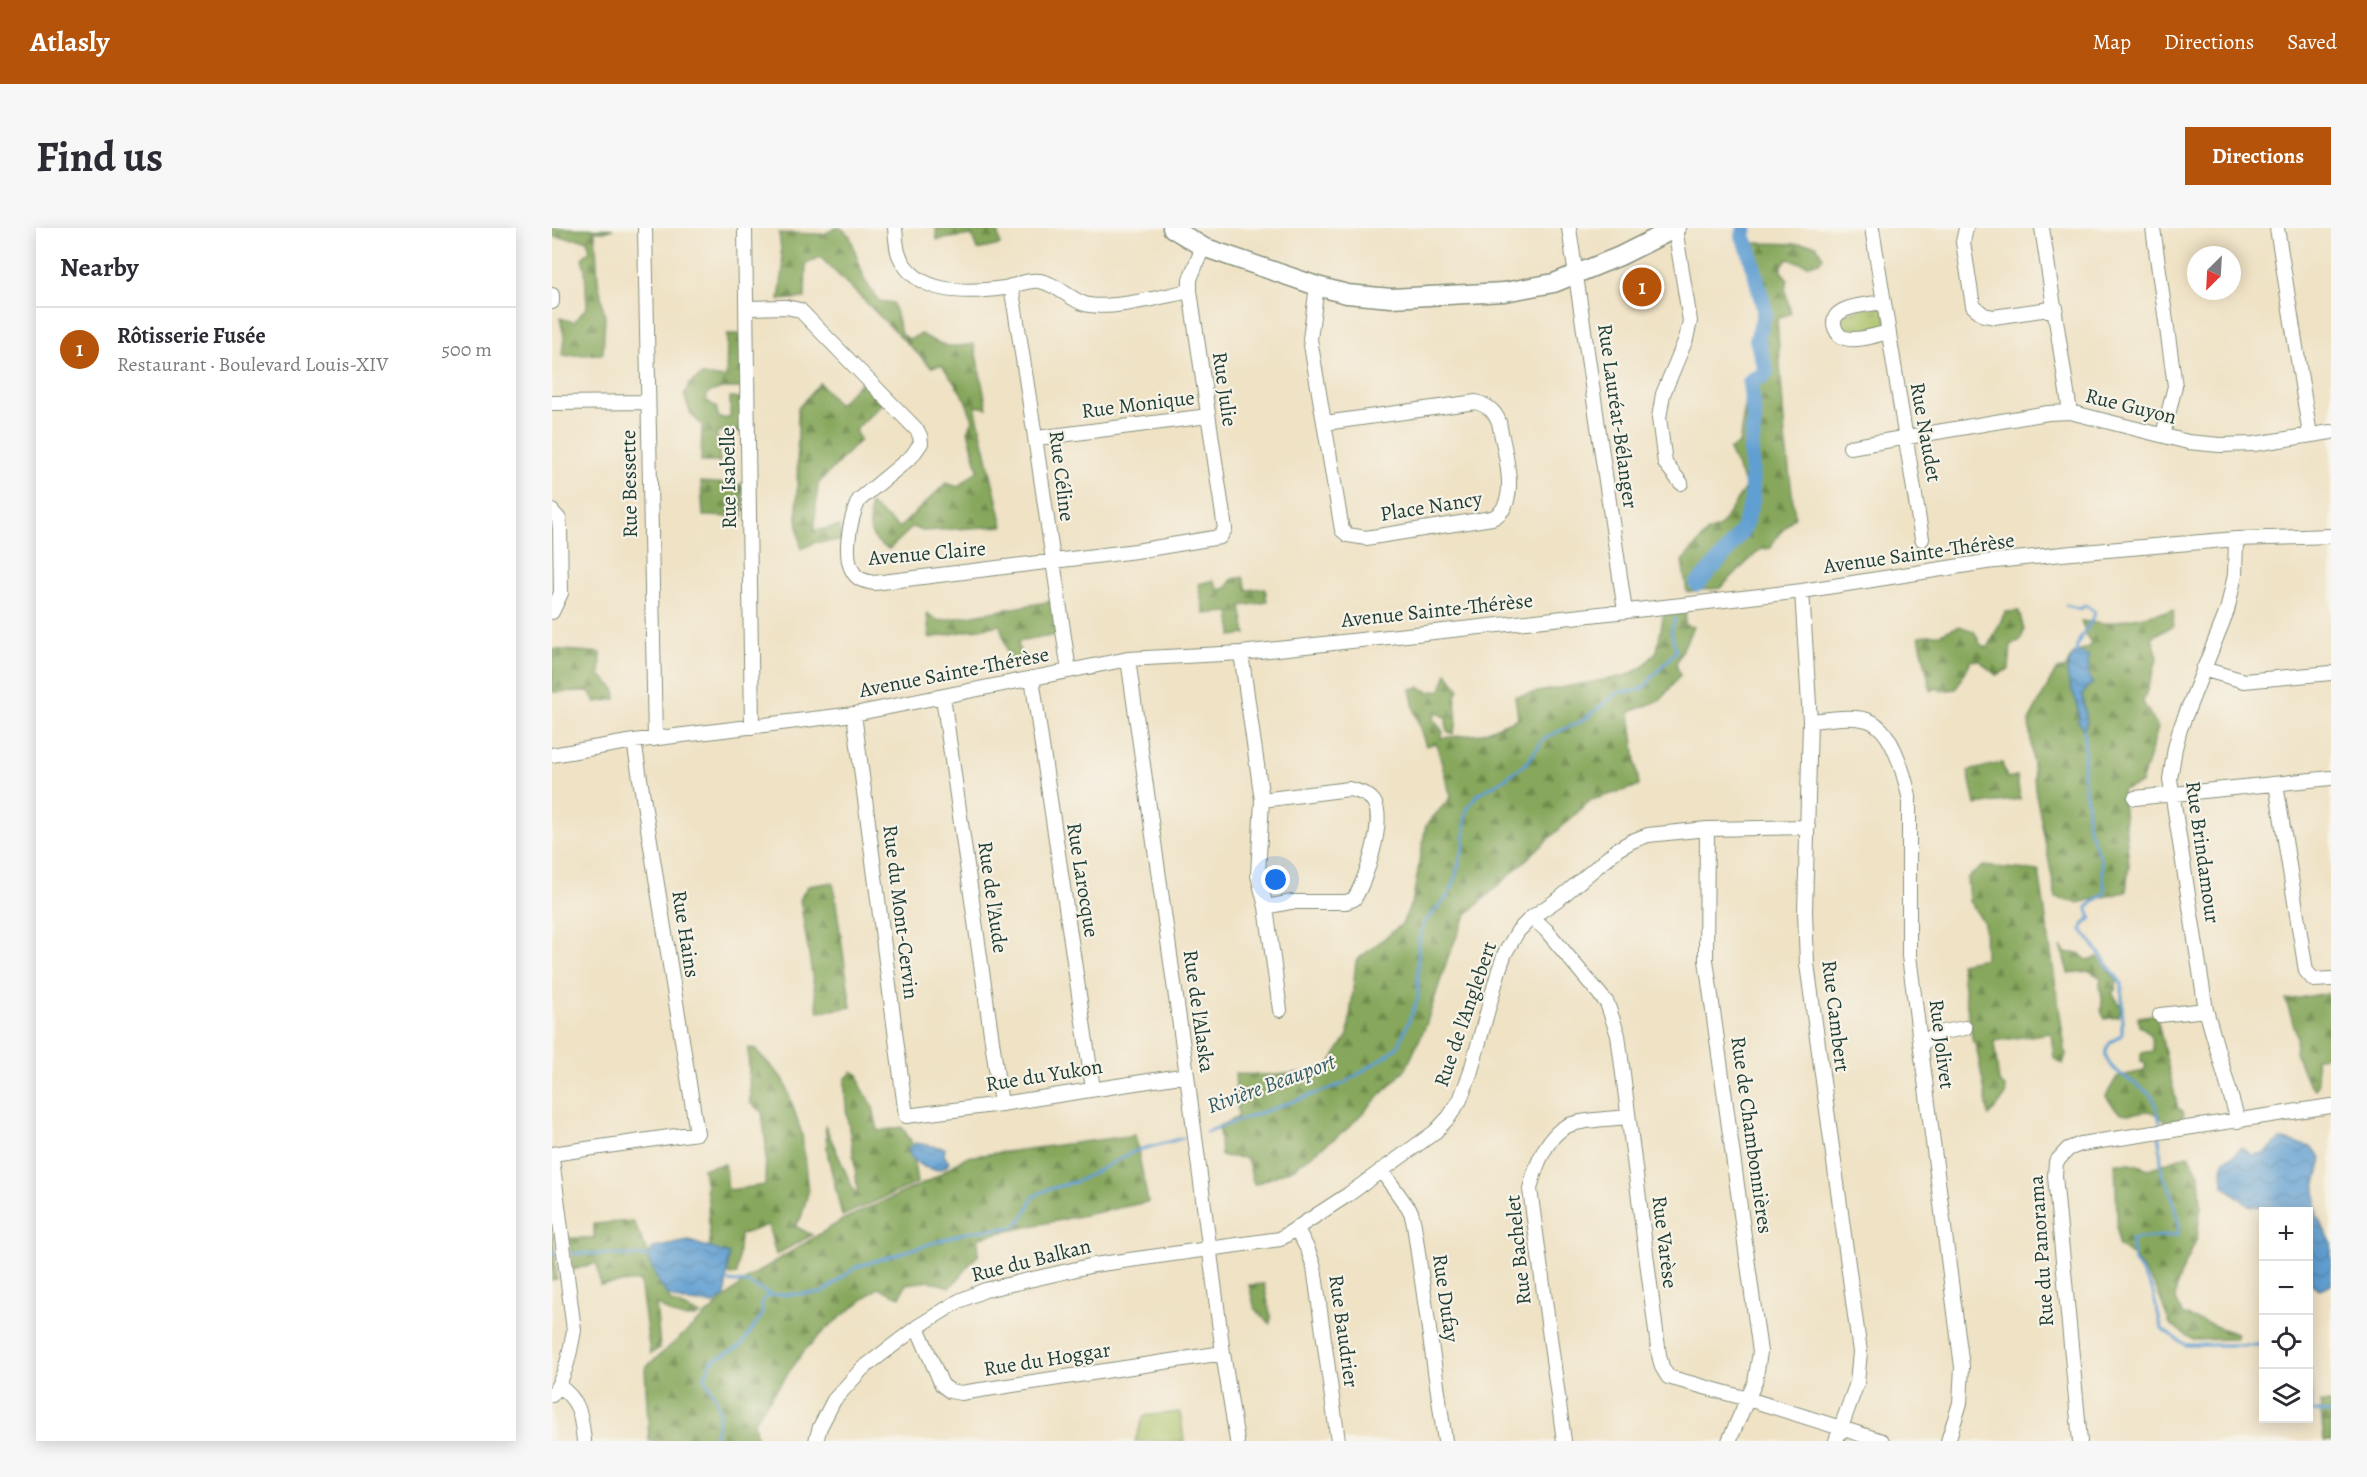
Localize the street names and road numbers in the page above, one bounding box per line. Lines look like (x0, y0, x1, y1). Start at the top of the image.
street label: Rue Lauréat-Bélanger (1591, 322, 1645, 510)
street label: Rue Julie (1206, 350, 1244, 428)
street label: Rue Naudet (1903, 380, 1949, 484)
street label: Rue Guyon (2082, 381, 2180, 431)
street label: Rue Monique (1080, 383, 1196, 425)
street label: Rue Isabelle (713, 427, 743, 529)
street label: Rue Céline (1043, 429, 1081, 523)
street label: Rue Bessette (614, 430, 644, 538)
street label: Place Nancy (1378, 484, 1485, 528)
street label: Avenue Sainte-Thérèse (1821, 526, 2016, 580)
street label: Avenue Claire (866, 534, 987, 572)
street label: Avenue Sainte-Thérèse (1339, 586, 1534, 634)
street label: Avenue Sainte-Thérèse (856, 640, 1051, 704)
street label: Rue Brindamour (2179, 779, 2227, 925)
street label: Rue Larocque (1060, 821, 1106, 939)
street label: Rue du Mont-Cervin (876, 823, 926, 1001)
street label: Rue de l'Aude (971, 839, 1015, 955)
street label: Rue Hains (665, 888, 707, 980)
street label: Rue de l'Anglebert (1427, 937, 1503, 1090)
street label: Rue de l'Alaska (1177, 948, 1221, 1074)
street label: Rue Cambert (1815, 958, 1857, 1074)
street label: Rue Jolivet (1923, 998, 1961, 1090)
street label: Rue de Chambonnières (1724, 1035, 1780, 1235)
street label: Rue du Yukon (984, 1052, 1104, 1098)
street label: Rue du Panorama (2022, 1174, 2060, 1328)
street label: Rue Bachelet (1498, 1194, 1538, 1306)
street label: Rue Varèse (1645, 1194, 1685, 1290)
street label: Rue du Balkan (968, 1232, 1094, 1288)
street label: Rue Dufay (1426, 1252, 1466, 1345)
street label: Rue Baudrier (1322, 1273, 1366, 1389)
street label: Rue du Hoggar (981, 1335, 1113, 1383)

